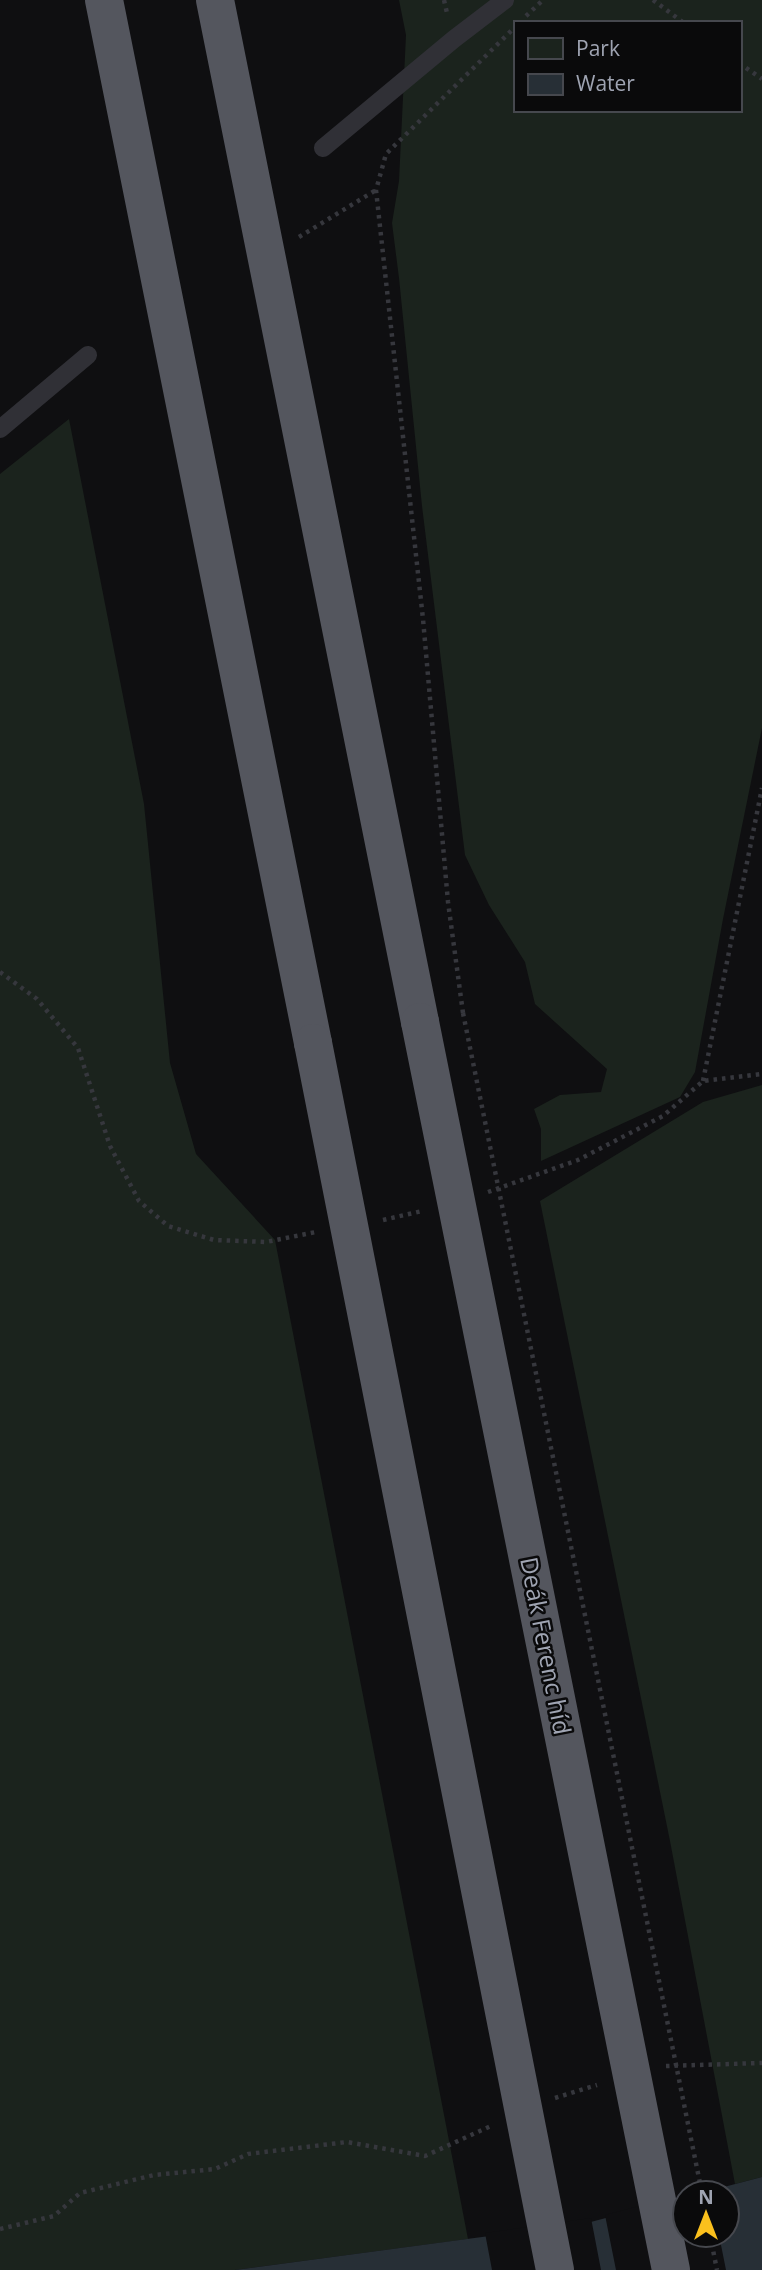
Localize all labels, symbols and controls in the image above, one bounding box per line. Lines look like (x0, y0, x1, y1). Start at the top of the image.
legend (514, 21, 741, 112)
text: Park (576, 34, 620, 62)
text: Water (576, 69, 635, 97)
street label: Deák Ferenc híd (513, 1554, 580, 1737)
north arrow (671, 2179, 741, 2249)
text: N (698, 2184, 714, 2210)

